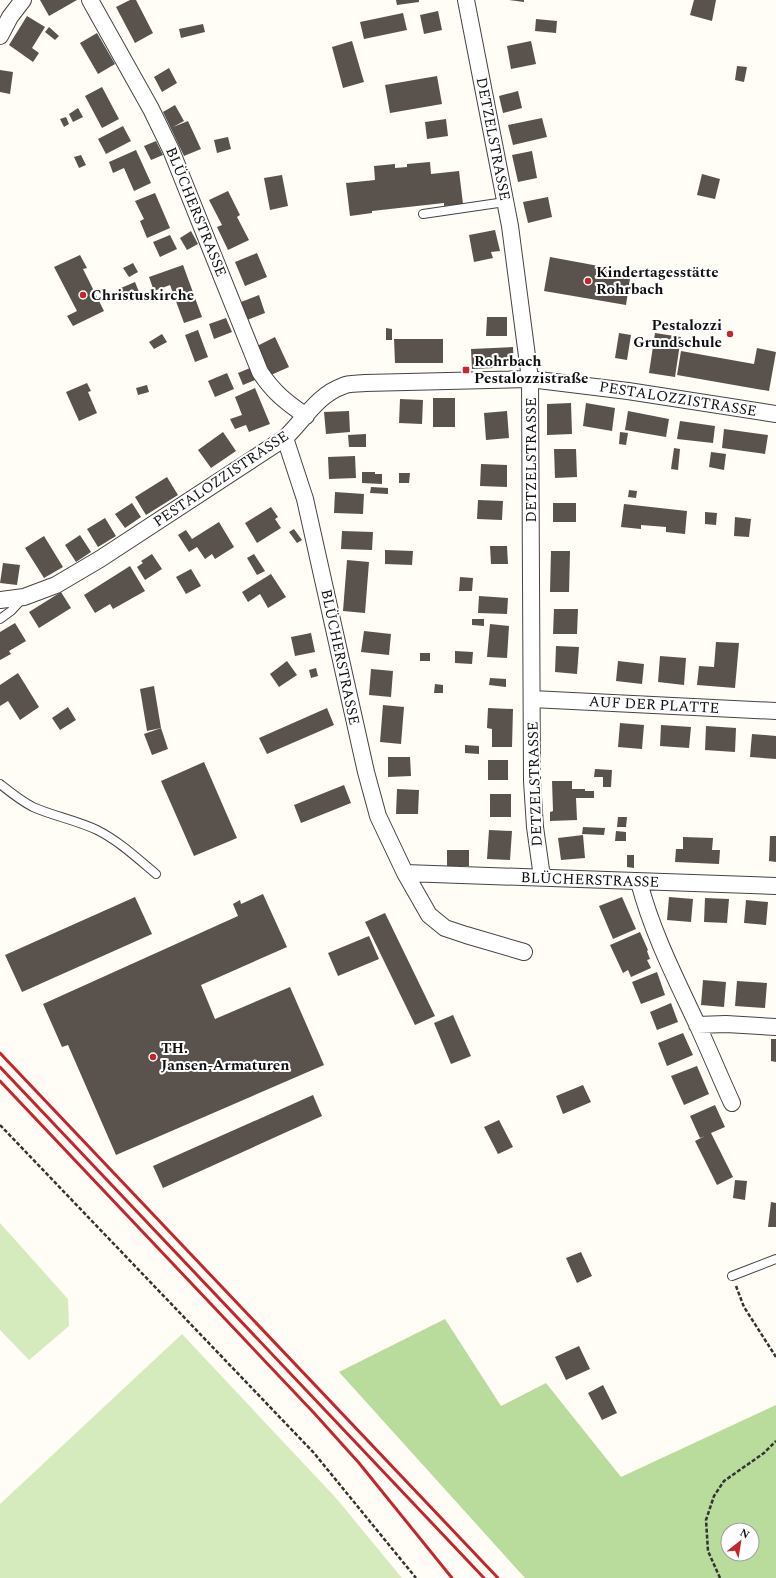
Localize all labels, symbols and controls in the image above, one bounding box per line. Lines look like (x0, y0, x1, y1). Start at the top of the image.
street label: DETZELSTRASSE (470, 75, 516, 203)
street label: BLÜCHERSTRASSE (159, 143, 233, 281)
place label: Kindertagesstätte Rohrbach (596, 261, 719, 301)
marker: Kindertagesstätte Rohrbach (583, 276, 593, 286)
place label: Christuskirche (91, 284, 194, 307)
marker: Christuskirche (78, 290, 88, 300)
place label: Pestalozzi Grundschule (633, 314, 722, 354)
marker: Pestalozzi Grundschule (725, 329, 735, 339)
place label: Rohrbach Pestalozzistraße (474, 350, 589, 390)
marker: Rohrbach Pestalozzistraße (461, 365, 471, 375)
street label: PESTALOZZISTRASSE (597, 375, 759, 423)
street label: DETZELSTRASSE (520, 397, 543, 523)
street label: PESTALOZZISTRASSE (148, 425, 294, 533)
street label: BLÜCHERSTRASSE (314, 587, 366, 727)
street label: AUF DER PLATTE (588, 690, 720, 720)
street label: DETZELSTRASSE (521, 721, 549, 847)
street label: BLÜCHERSTRASSE (520, 866, 660, 894)
place label: TH. Jansen-Armaturen (161, 1037, 290, 1077)
marker: TH. Jansen-Armaturen (148, 1052, 158, 1062)
north arrow (720, 1522, 760, 1562)
text: N (737, 1524, 753, 1543)

